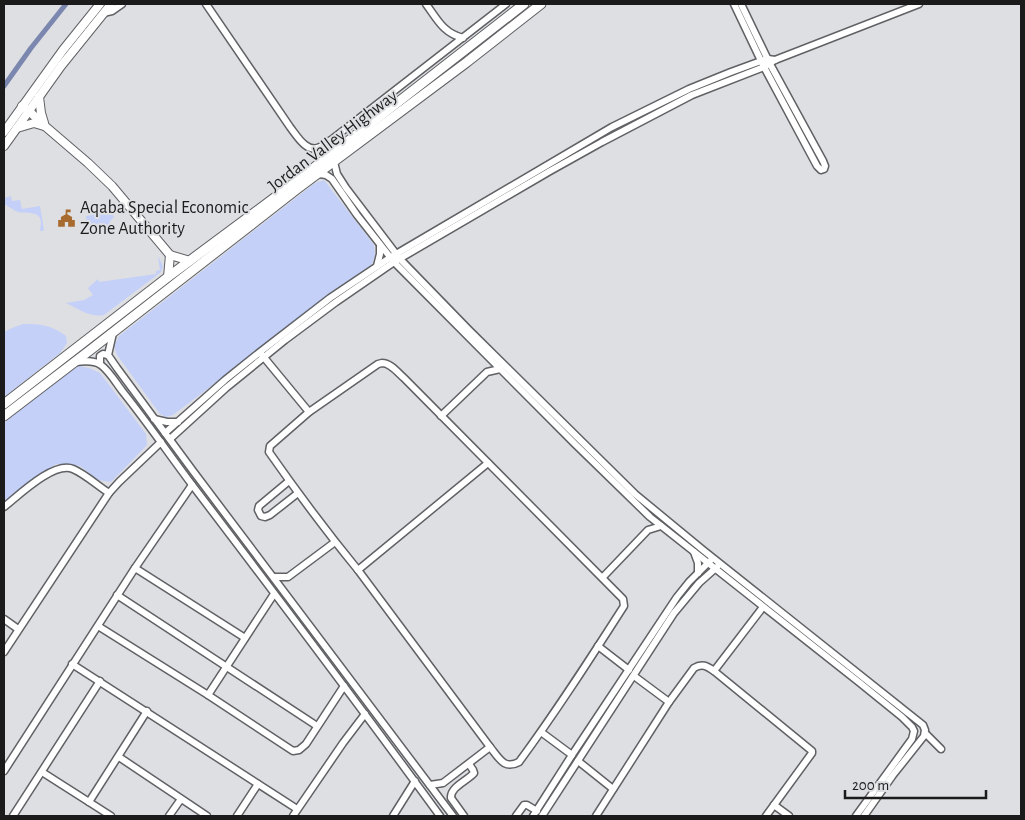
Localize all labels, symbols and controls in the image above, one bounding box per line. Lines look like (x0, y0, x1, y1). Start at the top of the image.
street label: Jordan Valley Highway (265, 86, 401, 195)
place label: Aqaba Special Economic Zone Authority (80, 199, 249, 238)
public building icon: Aqaba Special Economic Zone Authority (56, 208, 76, 228)
scale bar (845, 768, 986, 800)
text: 200 m (852, 778, 889, 793)

